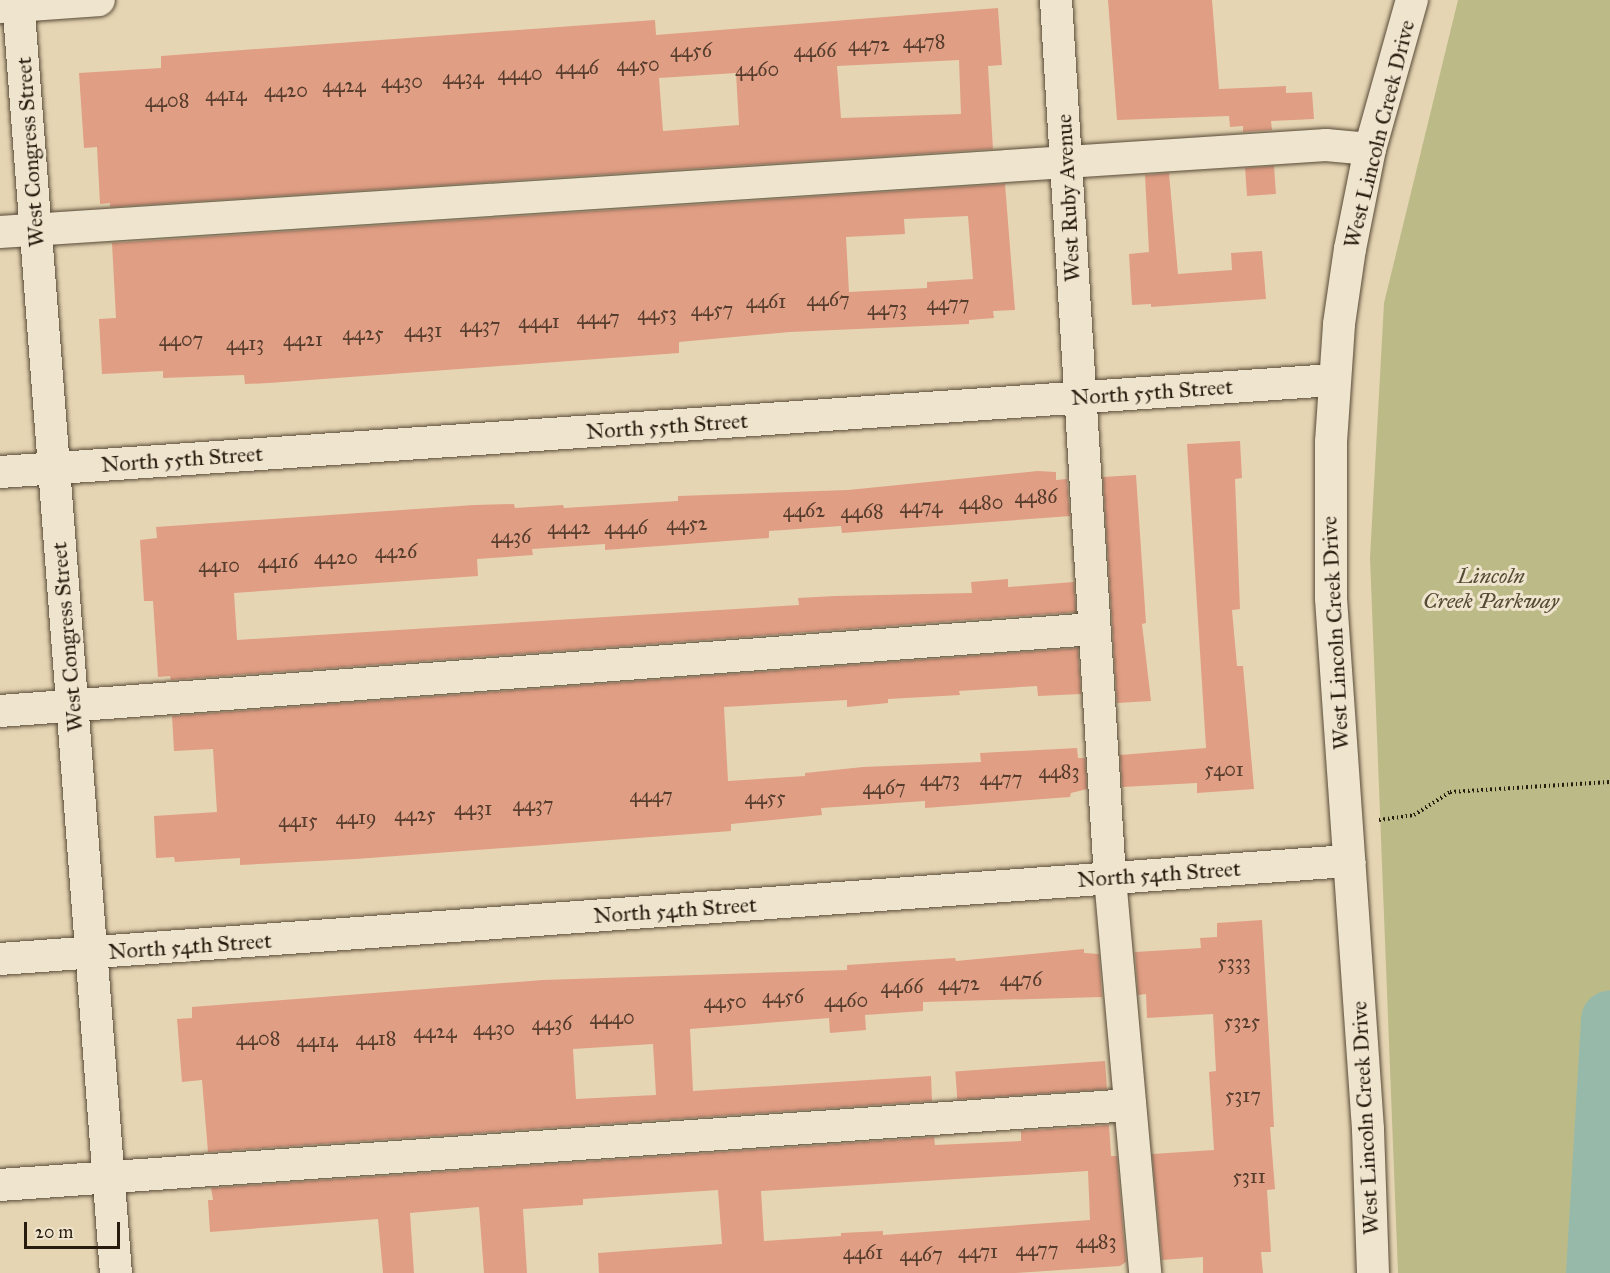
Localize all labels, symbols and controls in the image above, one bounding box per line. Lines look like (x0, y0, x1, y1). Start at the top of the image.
street label: West Lincoln Creek Drive (1338, 17, 1420, 251)
house number: 4478 (903, 29, 945, 53)
house number: 4472 (848, 32, 890, 56)
house number: 4456 (670, 38, 712, 62)
house number: 4466 (794, 38, 836, 62)
house number: 4450 (616, 52, 660, 76)
house number: 4446 (555, 55, 599, 79)
street label: West Congress Street (10, 56, 50, 248)
house number: 4460 (735, 57, 779, 81)
house number: 4440 (497, 61, 543, 85)
house number: 4434 (442, 65, 484, 89)
house number: 4430 (381, 69, 423, 93)
house number: 4424 (322, 73, 366, 97)
house number: 4420 (264, 78, 308, 102)
house number: 4414 (205, 82, 247, 106)
house number: 4408 (145, 88, 189, 112)
street label: West Ruby Avenue (1050, 113, 1086, 283)
house number: 4467 (806, 287, 850, 311)
house number: 4461 (746, 289, 786, 313)
house number: 4477 (927, 291, 969, 315)
house number: 4473 (867, 296, 907, 320)
house number: 4457 (691, 297, 733, 321)
house number: 4453 (637, 301, 677, 325)
house number: 4447 (576, 305, 620, 329)
house number: 4441 (518, 309, 560, 333)
house number: 4437 (460, 313, 500, 337)
house number: 4431 (404, 318, 442, 342)
house number: 4425 (342, 321, 384, 345)
house number: 4407 (159, 327, 203, 351)
house number: 4421 (283, 327, 323, 351)
house number: 4413 (226, 331, 264, 355)
street label: North 55th Street (1070, 373, 1234, 411)
street label: North 55th Street (585, 407, 749, 445)
street label: North 55th Street (100, 440, 264, 478)
house number: 4486 (1014, 484, 1058, 508)
house number: 4480 (959, 490, 1003, 514)
house number: 4474 (900, 494, 942, 518)
house number: 4462 (783, 498, 825, 522)
house number: 4468 (840, 499, 884, 523)
house number: 4452 (666, 511, 708, 535)
house number: 4442 (547, 515, 591, 539)
house number: 4446 (604, 515, 648, 539)
street label: West Lincoln Creek Drive (1316, 515, 1354, 751)
house number: 4436 (491, 524, 531, 548)
house number: 4426 (375, 539, 417, 563)
street label: West Congress Street (46, 541, 88, 733)
house number: 4420 (314, 545, 358, 569)
house number: 4416 (258, 549, 298, 573)
house number: 4410 (198, 553, 240, 577)
park label: Lincoln Creek Parkway (1423, 562, 1559, 614)
house number: 5401 (1204, 757, 1244, 781)
house number: 4483 (1039, 759, 1079, 783)
house number: 4477 (980, 766, 1022, 790)
house number: 4473 (920, 767, 960, 791)
house number: 4467 (862, 775, 906, 799)
house number: 4447 (629, 783, 673, 807)
house number: 4455 (745, 785, 785, 809)
house number: 4437 (513, 792, 553, 816)
house number: 4431 (454, 796, 492, 820)
house number: 4425 (394, 802, 436, 826)
house number: 4419 (336, 805, 376, 829)
house number: 4415 (278, 808, 318, 832)
street label: North 54th Street (1076, 855, 1242, 893)
street label: North 54th Street (592, 891, 758, 929)
street label: North 54th Street (107, 927, 273, 965)
house number: 5333 (1217, 950, 1251, 974)
house number: 4476 (1000, 967, 1042, 991)
house number: 4472 (938, 971, 980, 995)
house number: 4466 (881, 974, 923, 998)
house number: 4456 (762, 984, 804, 1008)
house number: 4460 (824, 988, 868, 1012)
house number: 4450 (703, 989, 747, 1013)
street label: West Lincoln Creek Drive (1346, 1000, 1384, 1236)
house number: 4440 (589, 1005, 635, 1029)
house number: 5325 (1224, 1009, 1260, 1033)
house number: 4436 (532, 1011, 572, 1035)
house number: 4430 (473, 1016, 515, 1040)
house number: 4424 (413, 1019, 457, 1043)
house number: 4408 (236, 1026, 280, 1050)
house number: 4418 (356, 1026, 396, 1050)
house number: 4414 (296, 1028, 338, 1052)
house number: 5317 (1225, 1083, 1261, 1107)
house number: 5311 (1232, 1164, 1266, 1188)
scale bar (27, 1210, 123, 1248)
text: 20 m (35, 1221, 73, 1243)
house number: 4483 (1076, 1229, 1116, 1253)
house number: 4477 (1016, 1237, 1058, 1261)
house number: 4471 (958, 1239, 998, 1263)
house number: 4461 (843, 1240, 883, 1264)
house number: 4467 (899, 1242, 943, 1266)

